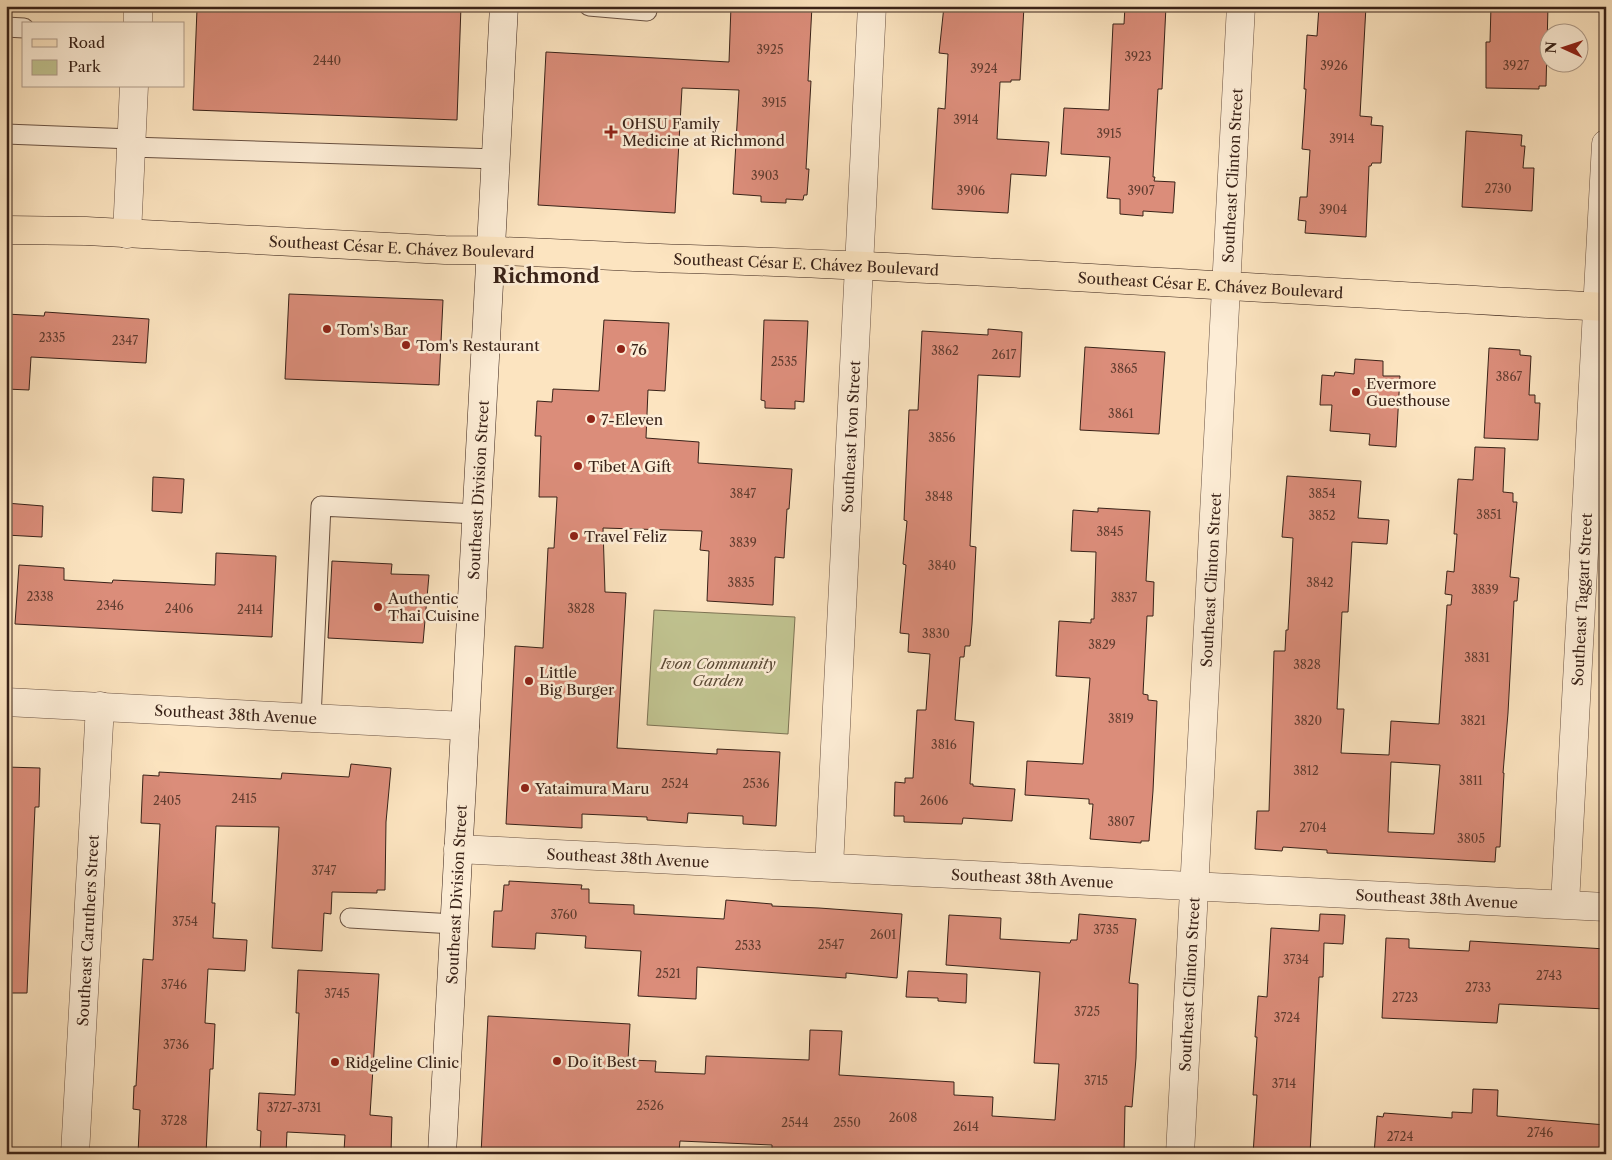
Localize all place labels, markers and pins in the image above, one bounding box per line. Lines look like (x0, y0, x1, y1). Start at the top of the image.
place label: OHSU Family Medicine at Richmond (622, 114, 785, 150)
marker: OHSU Family Medicine at Richmond (604, 125, 618, 139)
place label: Tom's Bar (337, 320, 409, 339)
marker: Tom's Bar (321, 323, 333, 335)
place label: Tom's Restaurant (416, 336, 540, 355)
marker: Tom's Restaurant (400, 339, 412, 351)
place label: 76 (631, 340, 647, 359)
marker: 76 (615, 343, 627, 355)
place label: Evermore Guesthouse (1366, 374, 1450, 410)
marker: Evermore Guesthouse (1350, 386, 1362, 398)
place label: 7-Eleven (601, 410, 664, 429)
marker: 7-Eleven (585, 413, 597, 425)
place label: Tibet A Gift (588, 457, 672, 476)
marker: Tibet A Gift (572, 460, 584, 472)
place label: Travel Feliz (584, 527, 667, 546)
marker: Travel Feliz (568, 530, 580, 542)
place label: Authentic Thai Cuisine (387, 589, 479, 625)
marker: Authentic Thai Cuisine (372, 601, 384, 613)
place label: Little Big Burger (539, 663, 615, 699)
marker: Little Big Burger (523, 675, 535, 687)
place label: Yataimura Maru (534, 779, 650, 798)
marker: Yataimura Maru (519, 782, 531, 794)
place label: Do it Best (567, 1052, 638, 1071)
place label: Ridgeline Clinic (345, 1053, 459, 1072)
marker: Do it Best (551, 1055, 563, 1067)
marker: Ridgeline Clinic (329, 1056, 341, 1068)

